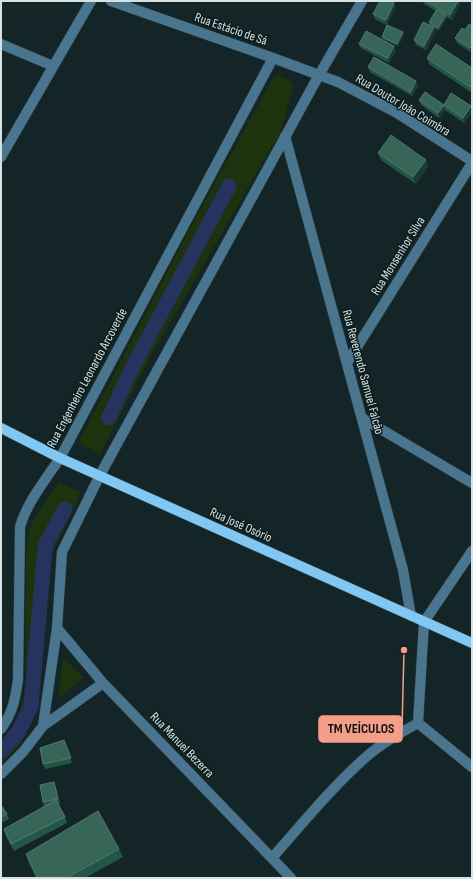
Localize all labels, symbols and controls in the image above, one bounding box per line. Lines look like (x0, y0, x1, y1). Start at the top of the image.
street label: Rua Estácio de Sá (193, 9, 269, 49)
street label: Rua Doutor João Coimbra (353, 70, 453, 140)
street label: Rua Monsenhor Silva (367, 214, 429, 298)
street label: Rua Engenheiro Leonardo Arcoverde (43, 305, 131, 451)
street label: Rua Reverendo Samuel Falcão (339, 308, 387, 436)
street label: Rua José Osório (207, 504, 275, 546)
street label: Rua Manuel Bezerra (147, 709, 217, 781)
callout: TM VEÍCULOS (319, 716, 402, 742)
text: TM VEÍCULOS (328, 720, 394, 737)

